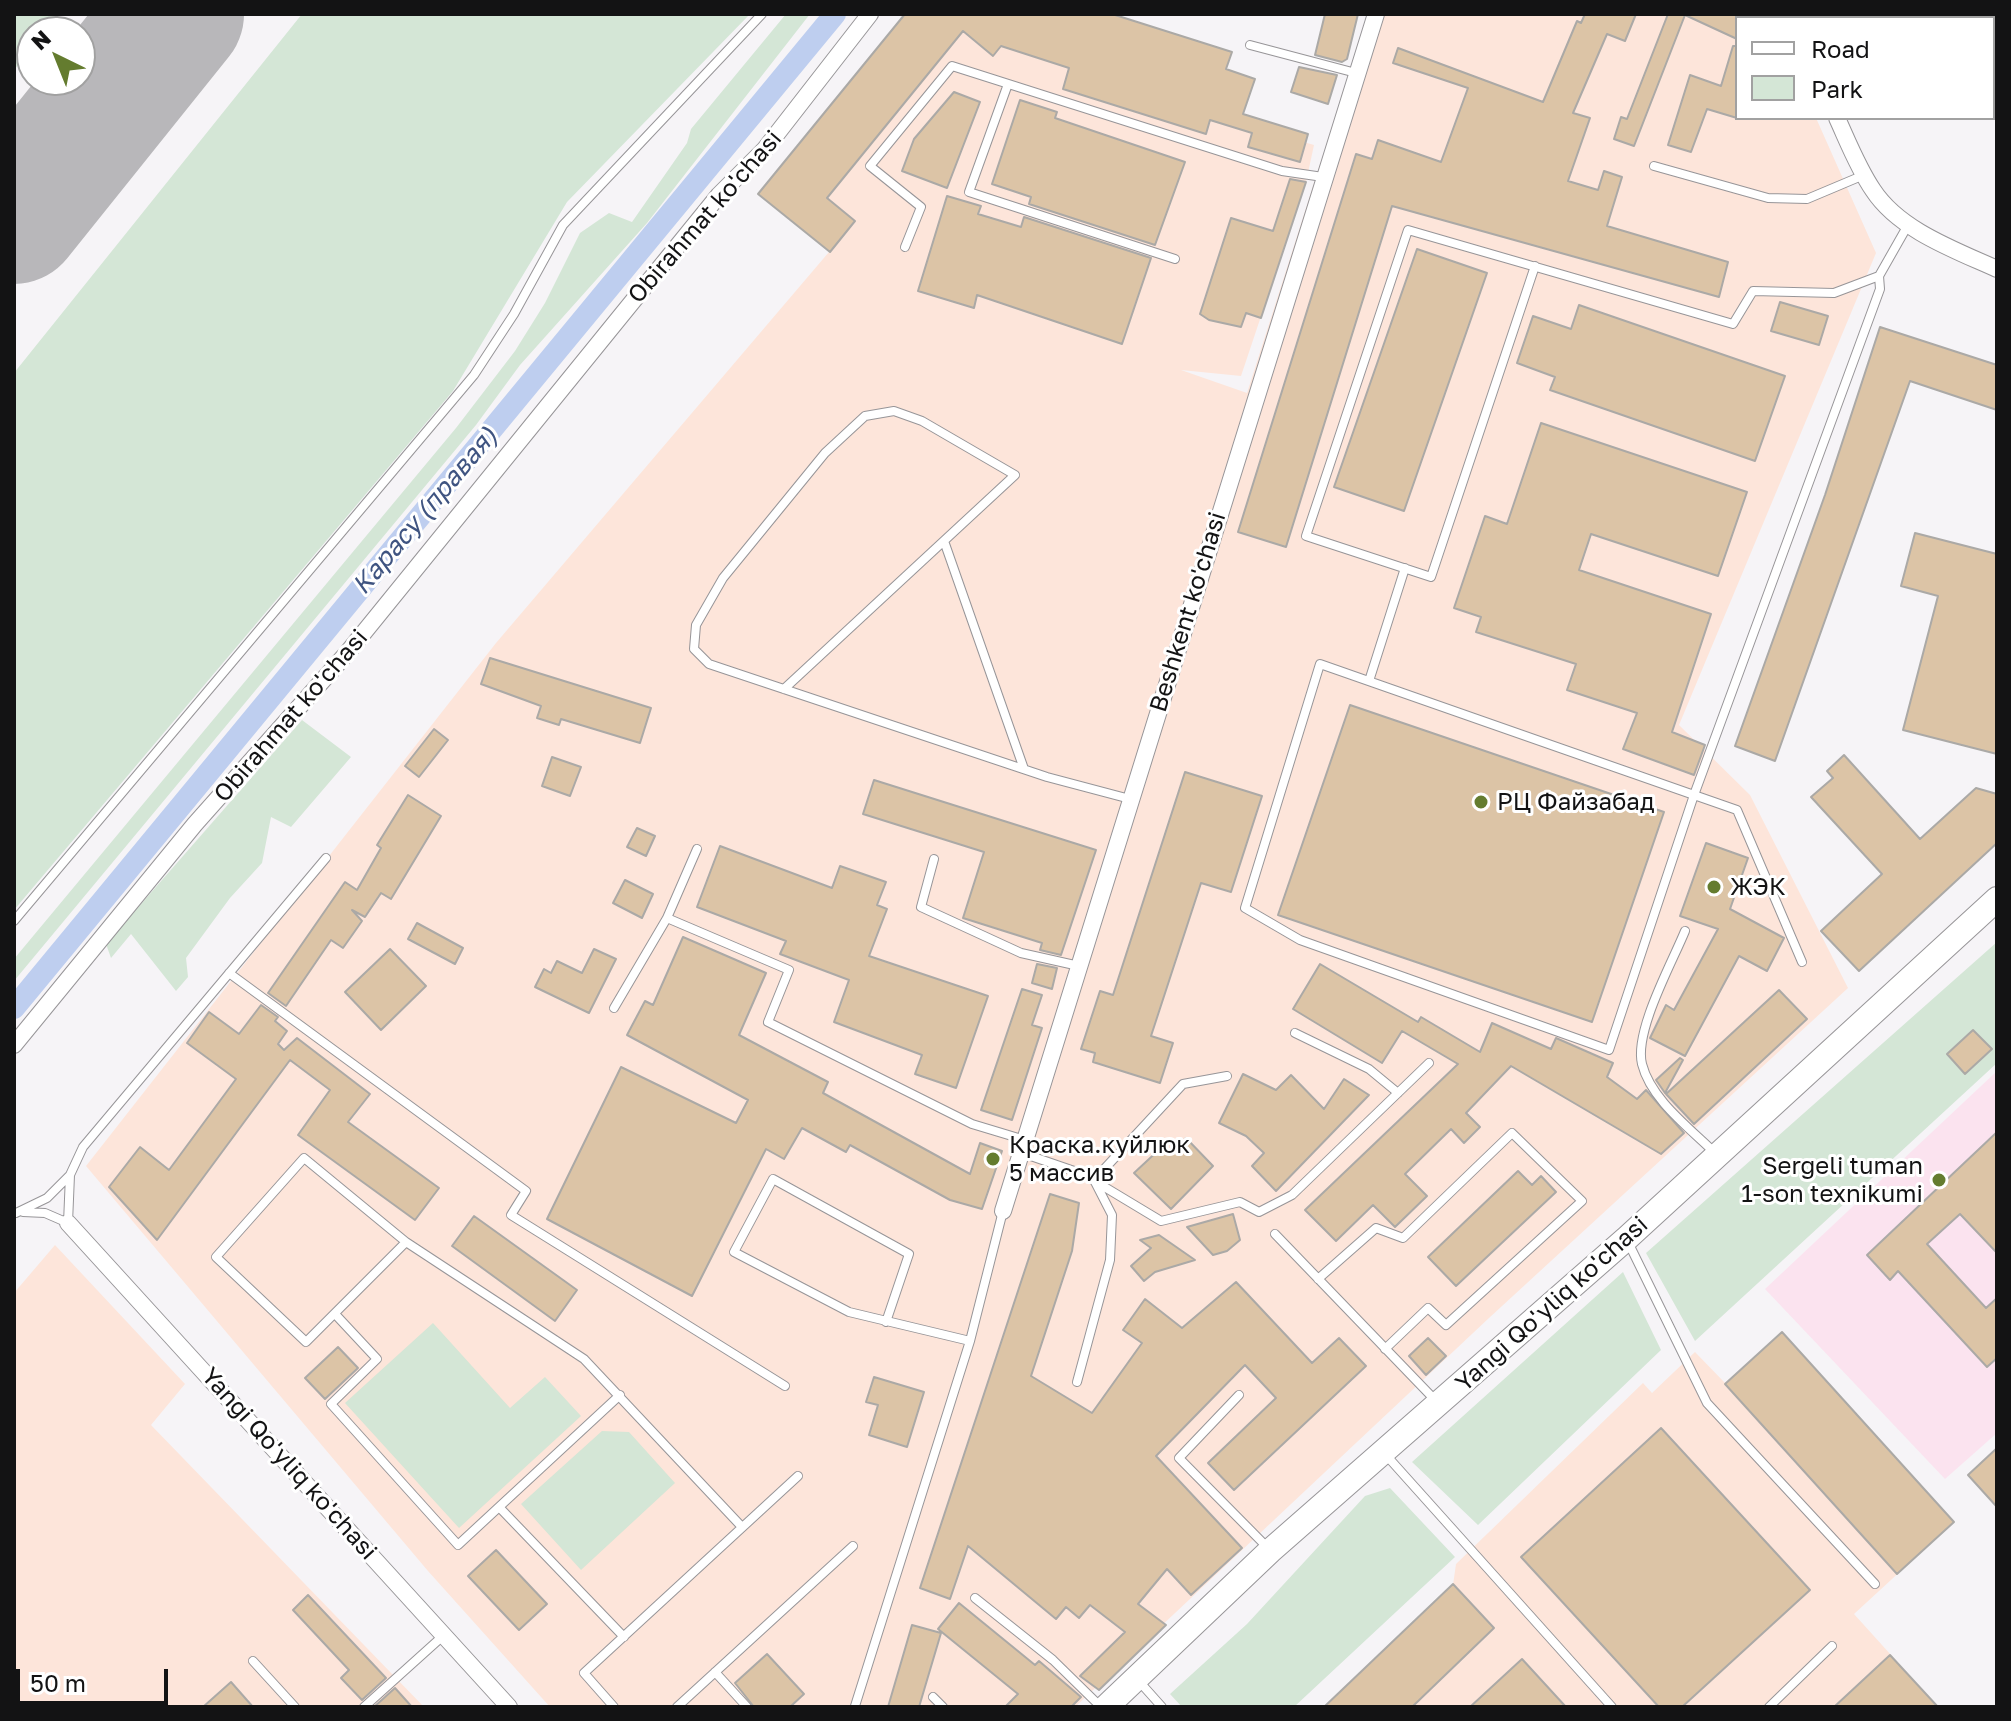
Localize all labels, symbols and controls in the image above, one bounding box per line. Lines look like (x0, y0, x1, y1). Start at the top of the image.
north arrow (16, 16, 96, 96)
legend (1735, 16, 1995, 120)
text: N (25, 24, 56, 55)
text: Road (1811, 34, 1870, 63)
text: Park (1811, 74, 1863, 103)
street label: Obirahmat ko'chasi (622, 125, 788, 309)
water label: Карасу (правая) (346, 421, 504, 601)
street label: Beshkent ko'chasi (1144, 509, 1232, 715)
street label: Obirahmat ko'chasi (208, 624, 374, 808)
place label: РЦ Файзабад (1497, 788, 1654, 816)
marker: РЦ Файзабад (1472, 793, 1490, 811)
place label: ЖЭК (1730, 873, 1786, 901)
marker: ЖЭК (1705, 878, 1723, 896)
place label: Краска.куйлюк 5 массив (1009, 1131, 1190, 1187)
marker: Краска.куйлюк 5 массив (984, 1150, 1002, 1168)
place label: Sergeli tuman 1-son texnikumi (1741, 1152, 1923, 1208)
marker: Sergeli tuman 1-son texnikumi (1930, 1171, 1948, 1189)
street label: Yangi Qo'yliq ko'chasi (1450, 1210, 1654, 1398)
street label: Yangi Qo'yliq ko'chasi (195, 1362, 383, 1566)
scale bar (20, 1653, 172, 1703)
text: 50 m (30, 1668, 86, 1697)

